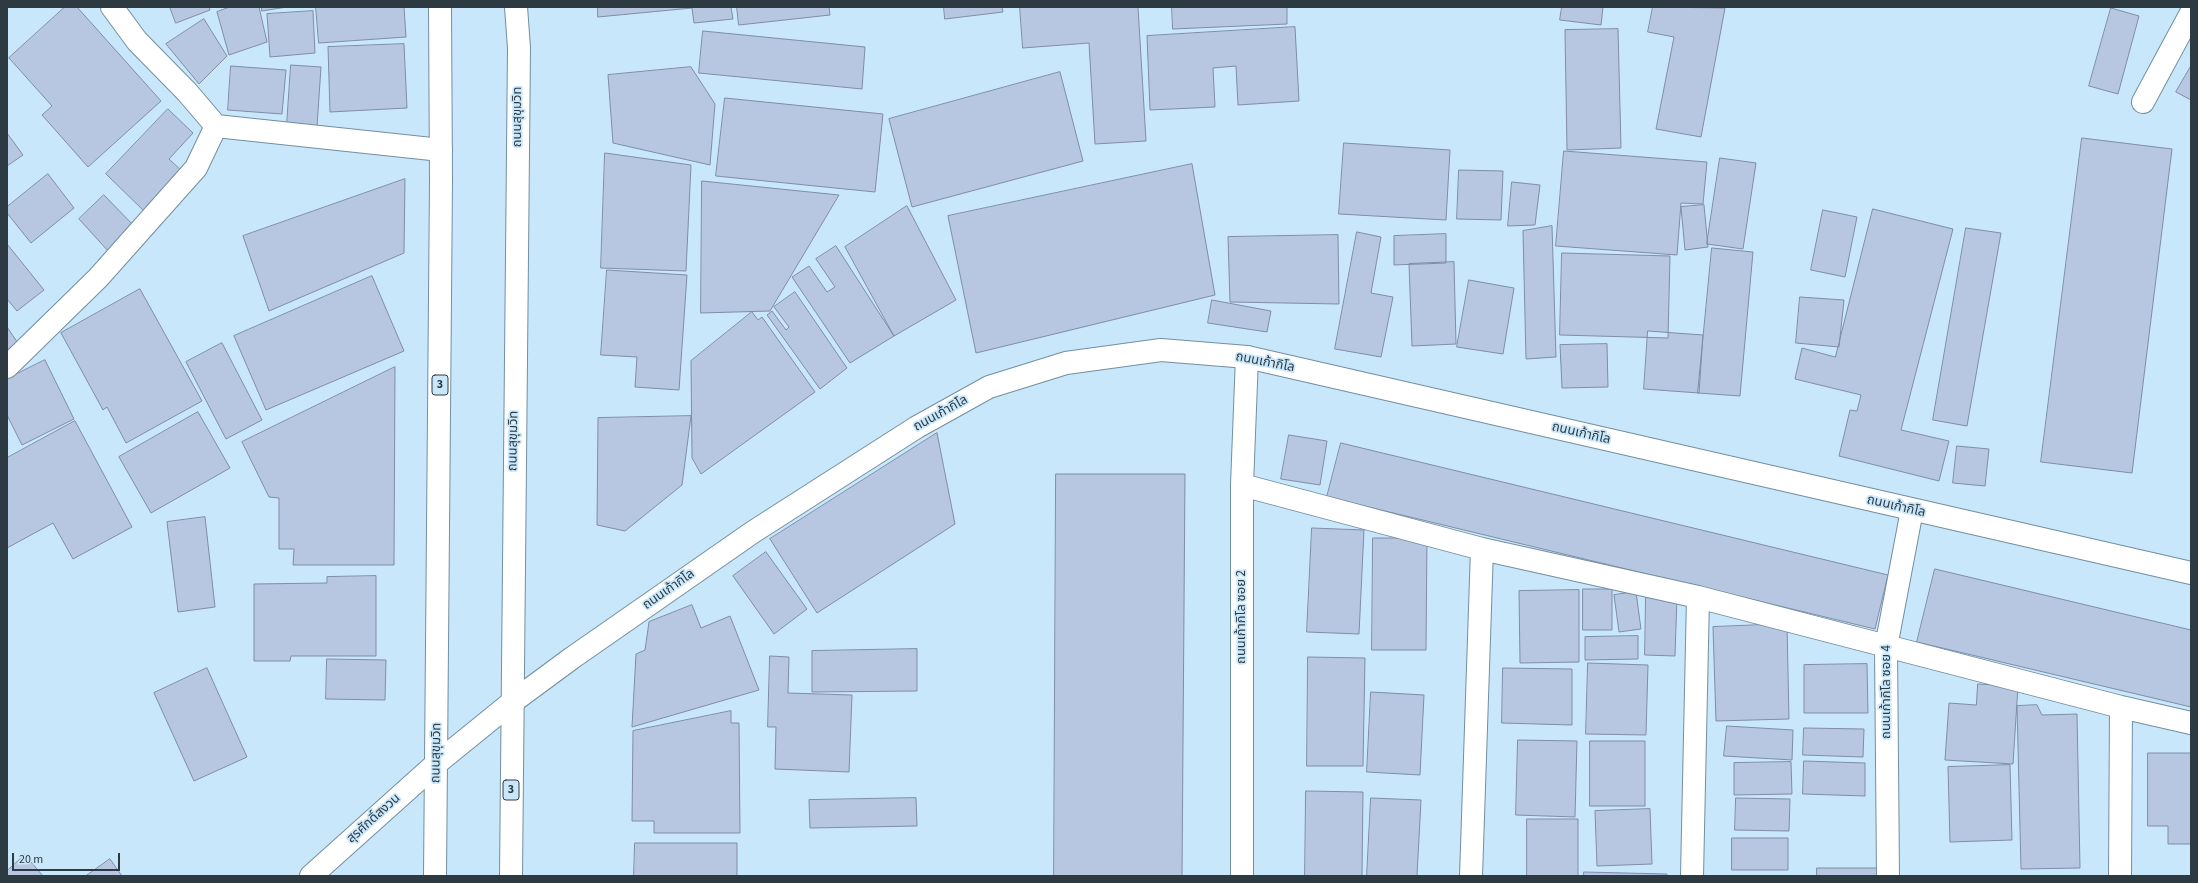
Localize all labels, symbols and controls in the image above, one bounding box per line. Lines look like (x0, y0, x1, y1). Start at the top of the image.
street label: ถนนสุขุมวิท (510, 87, 526, 147)
street label: ถนนเก้ากิโล (1234, 350, 1296, 376)
road number: 3 (432, 375, 448, 395)
street label: ถนนเก้ากิโล (911, 393, 971, 435)
street label: ถนนสุขุมวิท (506, 411, 522, 471)
street label: ถนนเก้ากิโล (1550, 420, 1612, 448)
street label: ถนนเก้ากิโล (1865, 493, 1927, 521)
street label: ถนนเก้ากิโล (640, 566, 698, 614)
street label: ถนนเก้ากิโล ซอย 2 (1234, 570, 1250, 664)
street label: ถนนเก้ากิโล ซอย 4 (1879, 645, 1895, 739)
street label: ถนนสุขุมวิท (429, 723, 445, 783)
road number: 3 (503, 780, 519, 800)
street label: สุรศักดิ์สงวน (344, 791, 404, 847)
scale bar (14, 845, 122, 871)
text: 20 m (19, 851, 43, 868)

